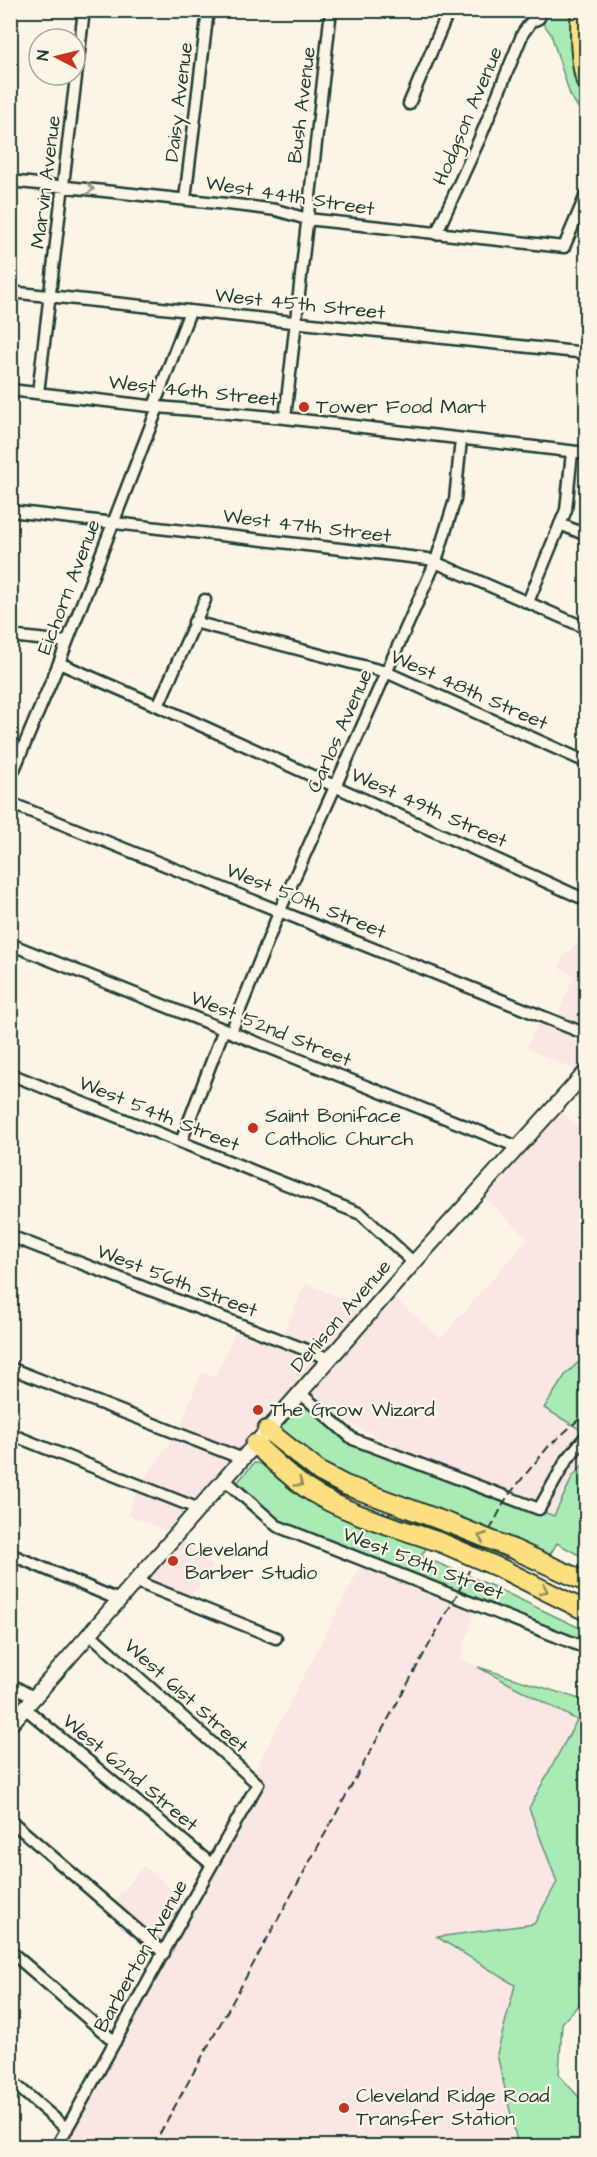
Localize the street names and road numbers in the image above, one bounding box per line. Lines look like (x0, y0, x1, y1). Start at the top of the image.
street label: Daisy Avenue (158, 40, 201, 163)
street label: Hodgson Avenue (426, 42, 511, 190)
street label: Bush Avenue (281, 45, 323, 165)
street label: Marvin Avenue (24, 114, 68, 250)
street label: West 44th Street (204, 169, 376, 223)
street label: West 45th Street (213, 281, 387, 327)
street label: West 46th Street (107, 368, 279, 414)
street label: West 47th Street (221, 502, 393, 550)
street label: Eichorn Avenue (30, 515, 108, 659)
street label: West 48th Street (386, 643, 552, 737)
street label: Carlos Avenue (300, 664, 380, 797)
street label: West 49th Street (346, 761, 512, 855)
street label: West 50th Street (222, 856, 390, 946)
street label: West 52nd Street (186, 984, 356, 1074)
street label: West 54th Street (74, 1069, 244, 1159)
street label: West 56th Street (93, 1237, 261, 1325)
street label: Denison Avenue (284, 1253, 398, 1378)
street label: West 58th Street (338, 1520, 508, 1608)
street label: West 61st Street (118, 1632, 254, 1760)
street label: West 62nd Street (56, 1708, 204, 1838)
street label: Barberton Avenue (87, 1874, 195, 2037)

